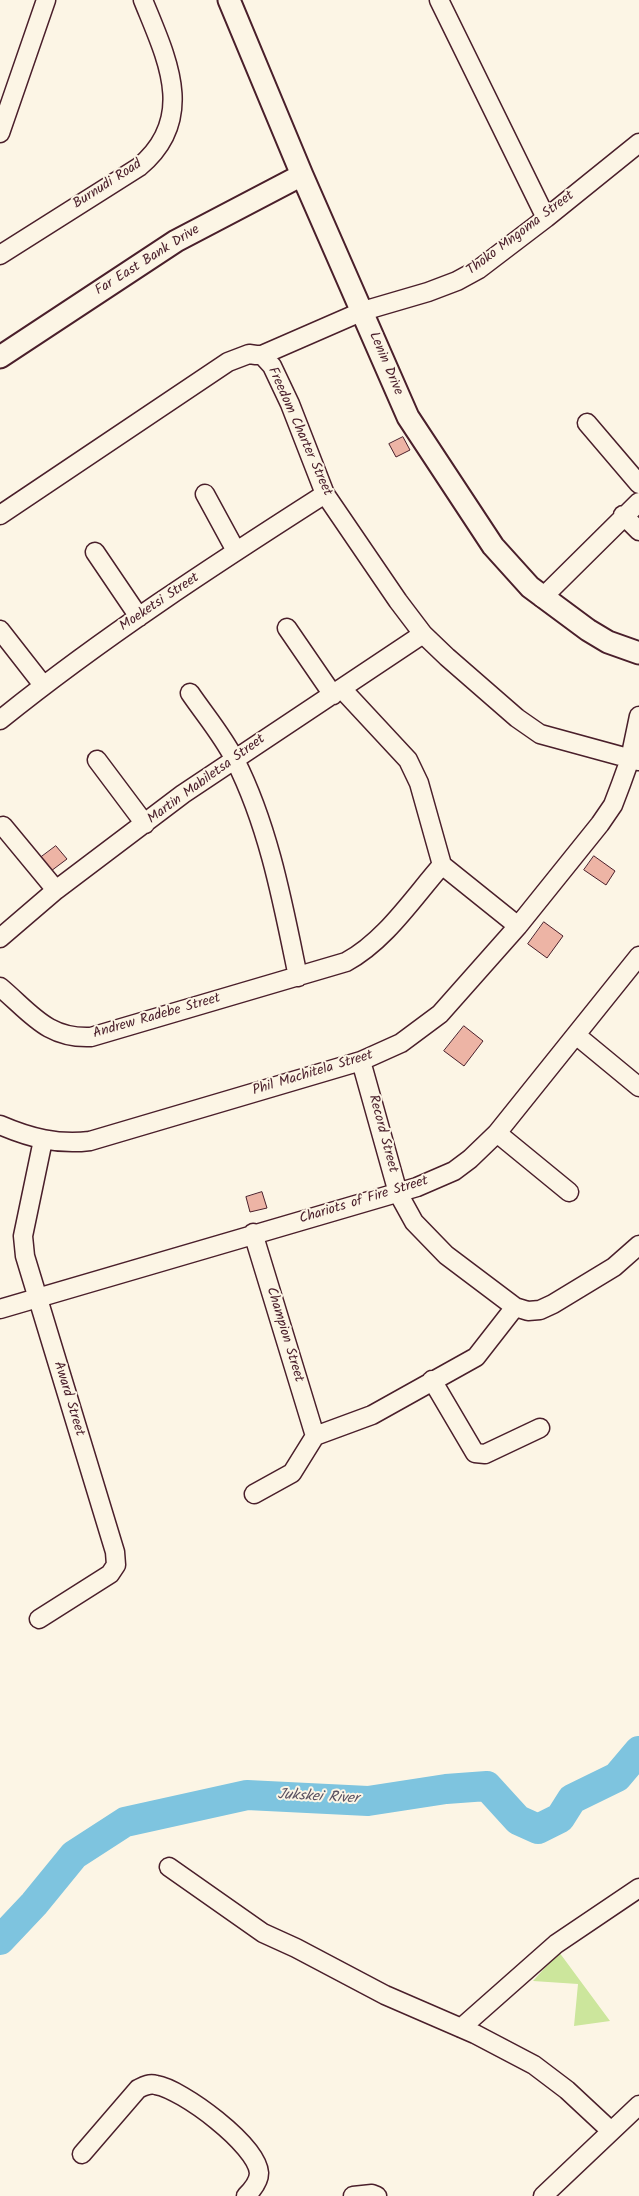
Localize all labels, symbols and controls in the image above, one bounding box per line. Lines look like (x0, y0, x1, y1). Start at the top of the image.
street label: Burnudi Road (71, 157, 145, 213)
street label: Thoko Mngoma Street (464, 188, 578, 280)
street label: Far East Bank Drive (93, 222, 203, 300)
street label: Lenin Drive (364, 330, 406, 398)
street label: Freedom Charter Street (263, 365, 335, 499)
street label: Moeketsi Street (117, 570, 203, 636)
street label: Martin Mabiletsa Street (145, 732, 269, 828)
street label: Andrew Radebe Street (91, 991, 223, 1043)
street label: Phil Machitela Street (251, 1048, 375, 1100)
street label: Record Street (364, 1093, 400, 1175)
street label: Chariots of Fire Street (298, 1173, 430, 1229)
street label: Champion Street (262, 1285, 306, 1385)
street label: Award Street (49, 1360, 87, 1438)
water label: Jukskei River (277, 1787, 359, 1809)

